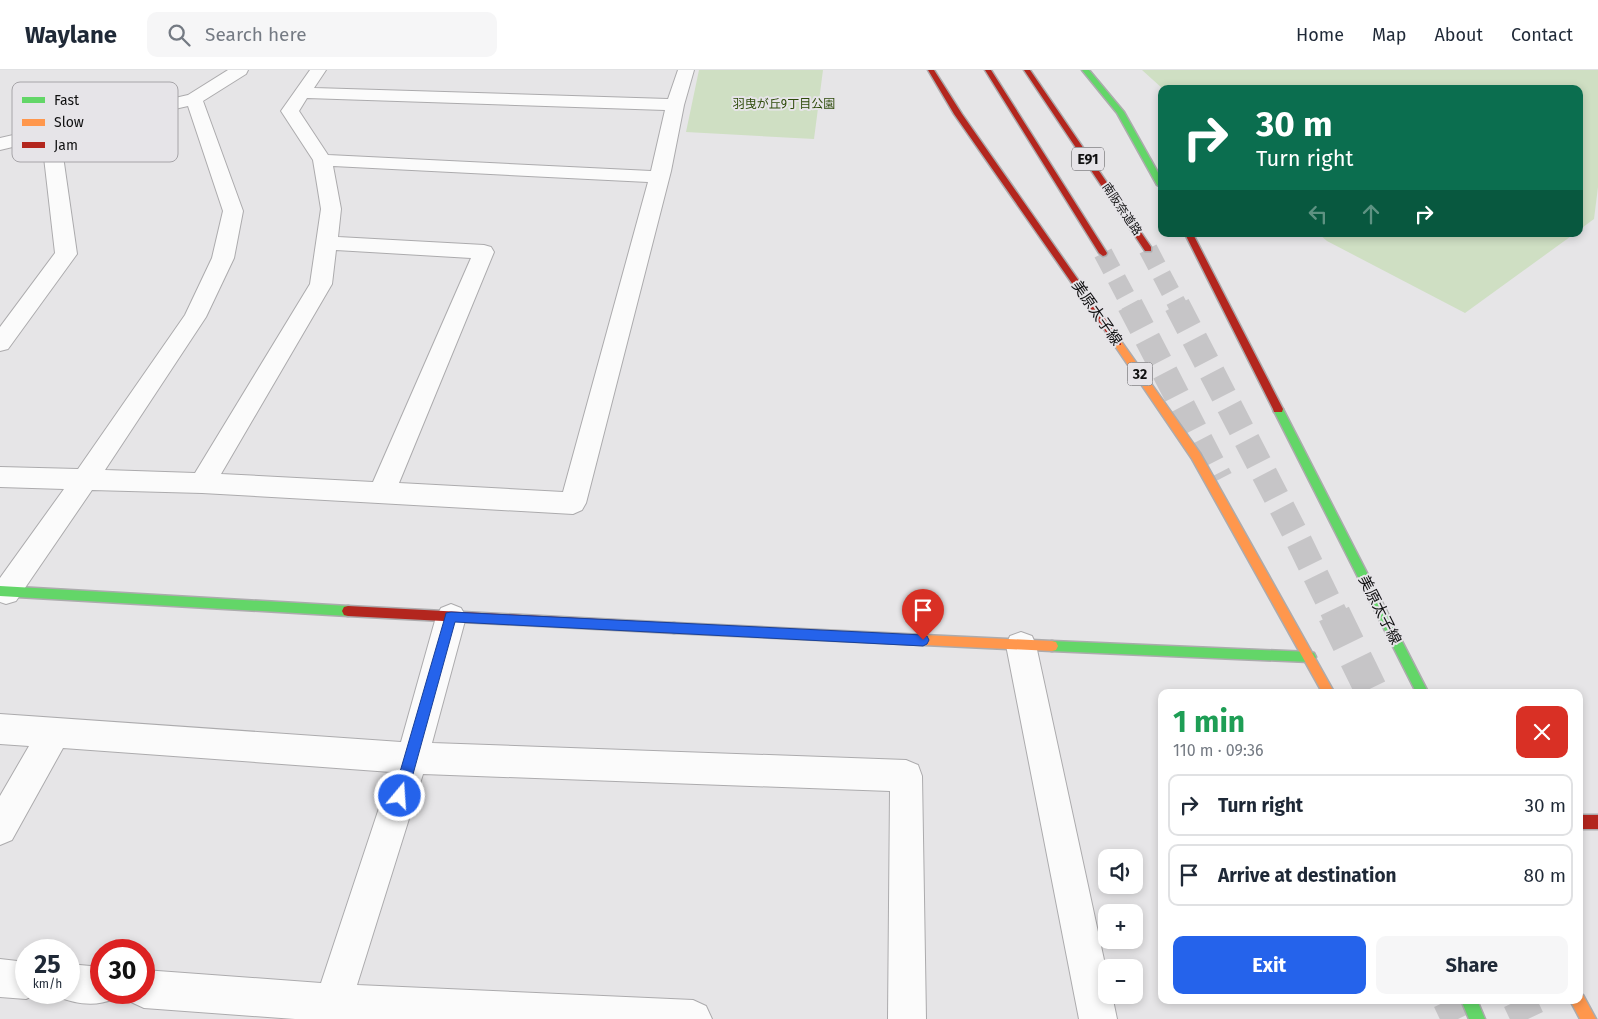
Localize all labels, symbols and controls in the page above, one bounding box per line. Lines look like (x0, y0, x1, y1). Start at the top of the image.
search box (147, 12, 497, 57)
text: Waylane (25, 21, 117, 49)
icon: search (165, 21, 193, 49)
text: Search here (205, 23, 307, 46)
text: Home (1296, 24, 1344, 46)
text: Map (1372, 24, 1406, 46)
text: About (1434, 24, 1483, 46)
text: Contact (1511, 24, 1573, 46)
legend (12, 82, 178, 162)
text: Fast (54, 92, 80, 109)
park label: 羽曳が丘9丁目公園 (733, 97, 835, 111)
text: 30 m (1256, 103, 1333, 145)
icon: right (1173, 105, 1238, 170)
text: Slow (54, 114, 84, 131)
text: Jam (54, 137, 78, 154)
text: Turn right (1256, 145, 1353, 172)
road number: E91 (1072, 148, 1104, 170)
street label: 南阪奈道路 (1099, 180, 1145, 238)
icon: left (1304, 200, 1332, 228)
icon: ahead (1357, 200, 1385, 228)
icon: right (1410, 200, 1438, 228)
street label: 美原太子線 (1068, 277, 1126, 349)
road number: 32 (1128, 362, 1152, 386)
street label: 美原太子線 (1355, 572, 1405, 648)
pin (902, 589, 944, 640)
icon: arrive (909, 596, 937, 624)
text: 1 min (1173, 704, 1245, 740)
button: close (1516, 706, 1568, 758)
text: 110 m · 09:36 (1173, 741, 1264, 760)
position arrow (373, 769, 425, 821)
icon: right (1175, 791, 1203, 819)
text: Turn right (1218, 794, 1303, 817)
text: 30 m (1525, 794, 1566, 817)
map controls (1098, 849, 1143, 1004)
button: sound (1098, 849, 1143, 894)
icon: arrive (1175, 861, 1203, 889)
text: Arrive at destination (1218, 864, 1397, 887)
text: 80 m (1524, 864, 1566, 887)
button: + (1098, 904, 1143, 949)
button: Exit (1173, 936, 1366, 994)
button: Share (1376, 936, 1568, 994)
speed limit sign: 30 (90, 939, 155, 1004)
text: 25 (34, 950, 61, 980)
button: − (1098, 959, 1143, 1004)
text: km/h (33, 977, 62, 991)

